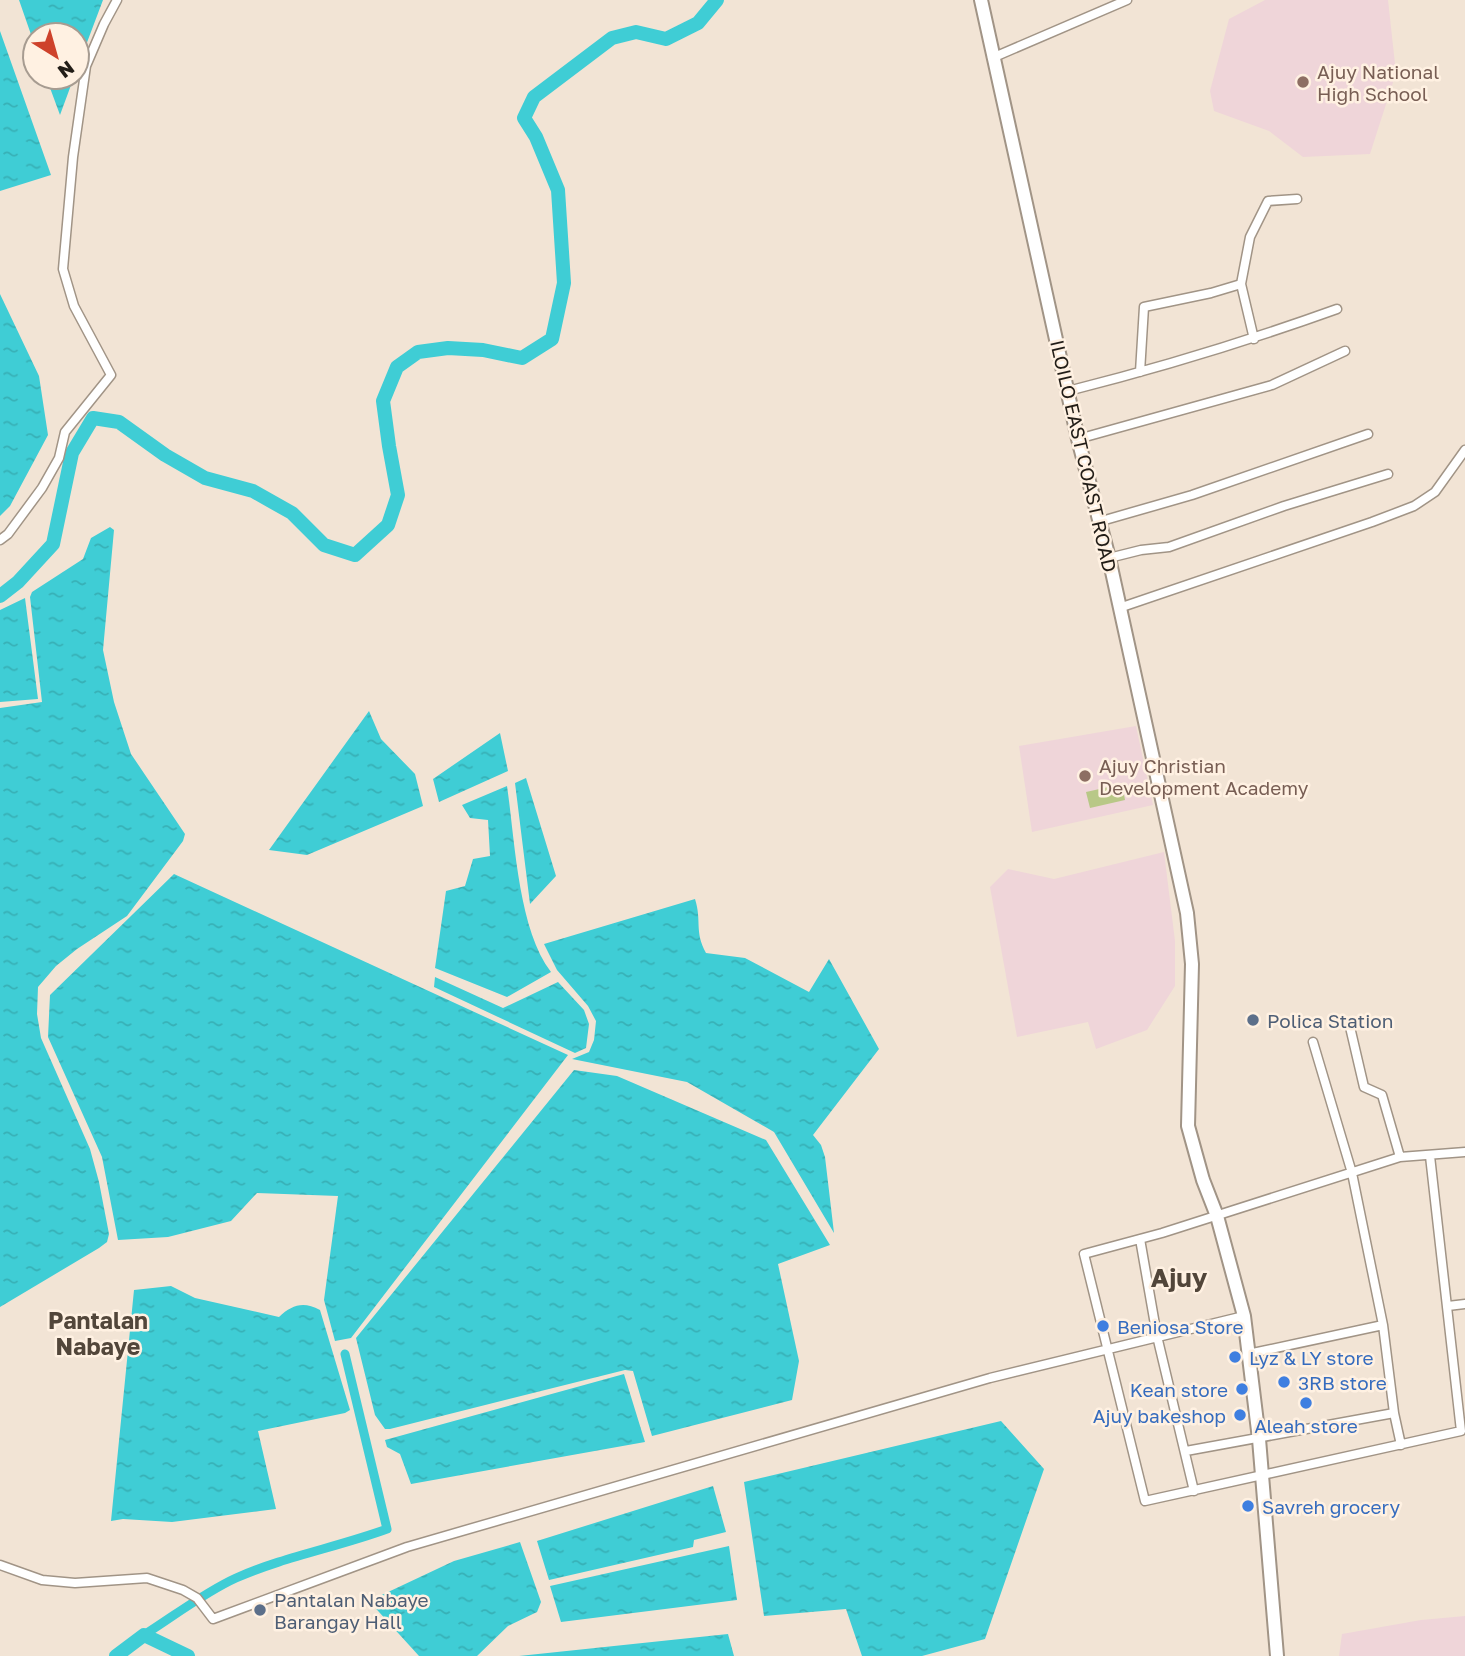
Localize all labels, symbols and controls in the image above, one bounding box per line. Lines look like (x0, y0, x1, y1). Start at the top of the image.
north arrow (21, 21, 91, 91)
text: N (54, 56, 79, 84)
place label: Ajuy National High School (1317, 60, 1439, 105)
marker: Ajuy National High School (1295, 74, 1311, 90)
street label: ILOILO EAST COAST ROAD (1046, 338, 1122, 574)
place label: Ajuy Christian Development Academy (1099, 754, 1309, 799)
marker: Ajuy Christian Development Academy (1077, 768, 1093, 784)
place label: Polica Station (1267, 1009, 1393, 1032)
marker: Polica Station (1245, 1012, 1261, 1028)
district label: Ajuy (1151, 1262, 1208, 1293)
district label: Pantalan Nabaye (48, 1306, 148, 1360)
place label: Beniosa Store (1117, 1315, 1244, 1338)
marker: Beniosa Store (1095, 1318, 1111, 1334)
place label: Lyz & LY store (1249, 1346, 1374, 1369)
marker: Lyz & LY store (1227, 1349, 1243, 1365)
place label: 3RB store (1298, 1371, 1387, 1394)
marker: 3RB store (1276, 1374, 1292, 1390)
place label: Kean store (1130, 1378, 1228, 1401)
marker: Kean store (1234, 1381, 1250, 1397)
marker: Aleah store (1298, 1395, 1314, 1411)
place label: Ajuy bakeshop (1093, 1404, 1226, 1427)
marker: Ajuy bakeshop (1232, 1407, 1248, 1423)
place label: Aleah store (1254, 1414, 1358, 1437)
place label: Savreh grocery (1262, 1495, 1400, 1518)
marker: Savreh grocery (1240, 1498, 1256, 1514)
place label: Pantalan Nabaye Barangay Hall (274, 1588, 429, 1633)
marker: Pantalan Nabaye Barangay Hall (252, 1602, 268, 1618)

